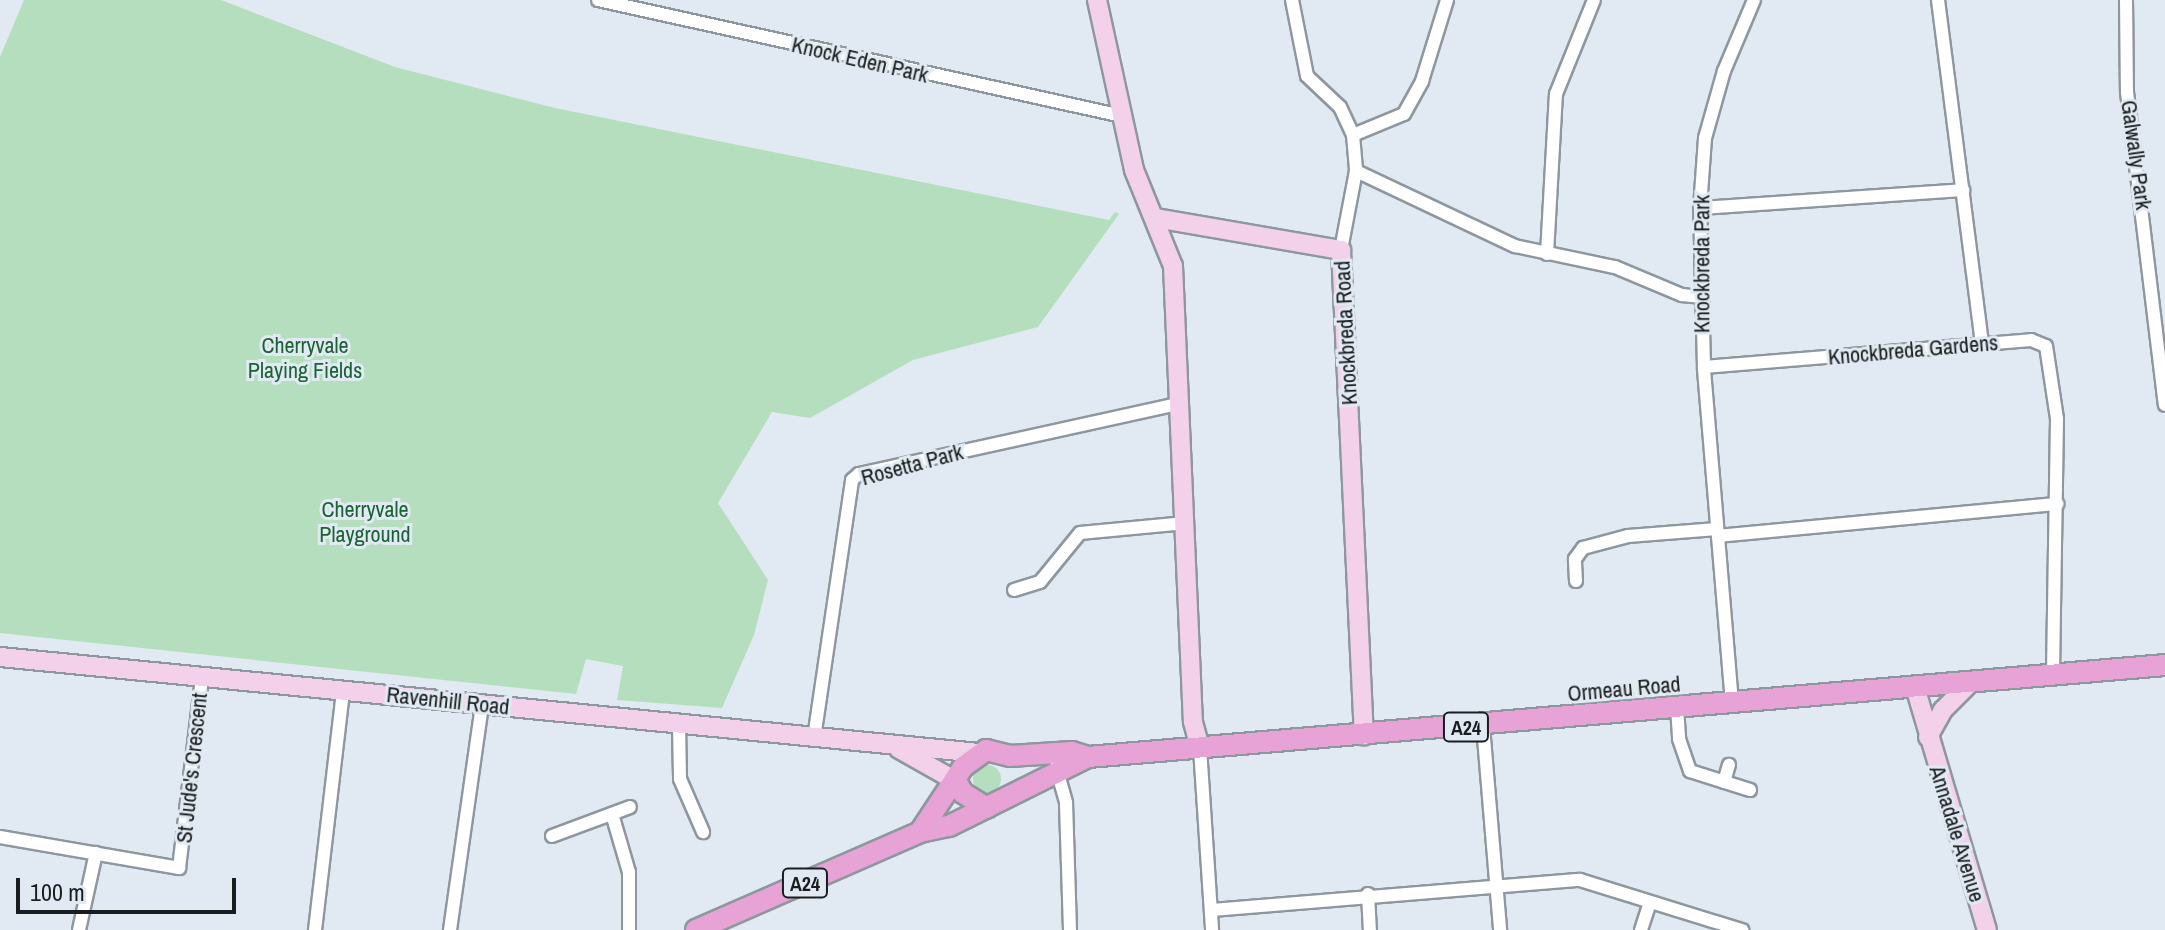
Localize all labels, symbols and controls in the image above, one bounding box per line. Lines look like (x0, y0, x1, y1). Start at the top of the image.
street label: Knock Eden Park (789, 31, 931, 89)
street label: Galwally Park (2115, 99, 2157, 211)
street label: Knockbreda Park (1689, 195, 1715, 333)
street label: Knockbreda Road (1329, 260, 1363, 406)
street label: Knockbreda Gardens (1827, 329, 1999, 371)
park label: Cherryvale Playing Fields (248, 332, 362, 384)
street label: Rosetta Park (858, 439, 966, 491)
park label: Cherryvale Playground (319, 496, 411, 548)
street label: Ormeau Road (1566, 671, 1682, 707)
street label: Ravenhill Road (385, 681, 511, 721)
street label: St Jude's Crescent (171, 692, 213, 844)
road number: A24 (1442, 711, 1490, 743)
street label: Annadale Avenue (1924, 762, 1990, 906)
scale bar (20, 862, 240, 912)
road number: A24 (781, 867, 829, 899)
text: 100 m (30, 876, 85, 908)

